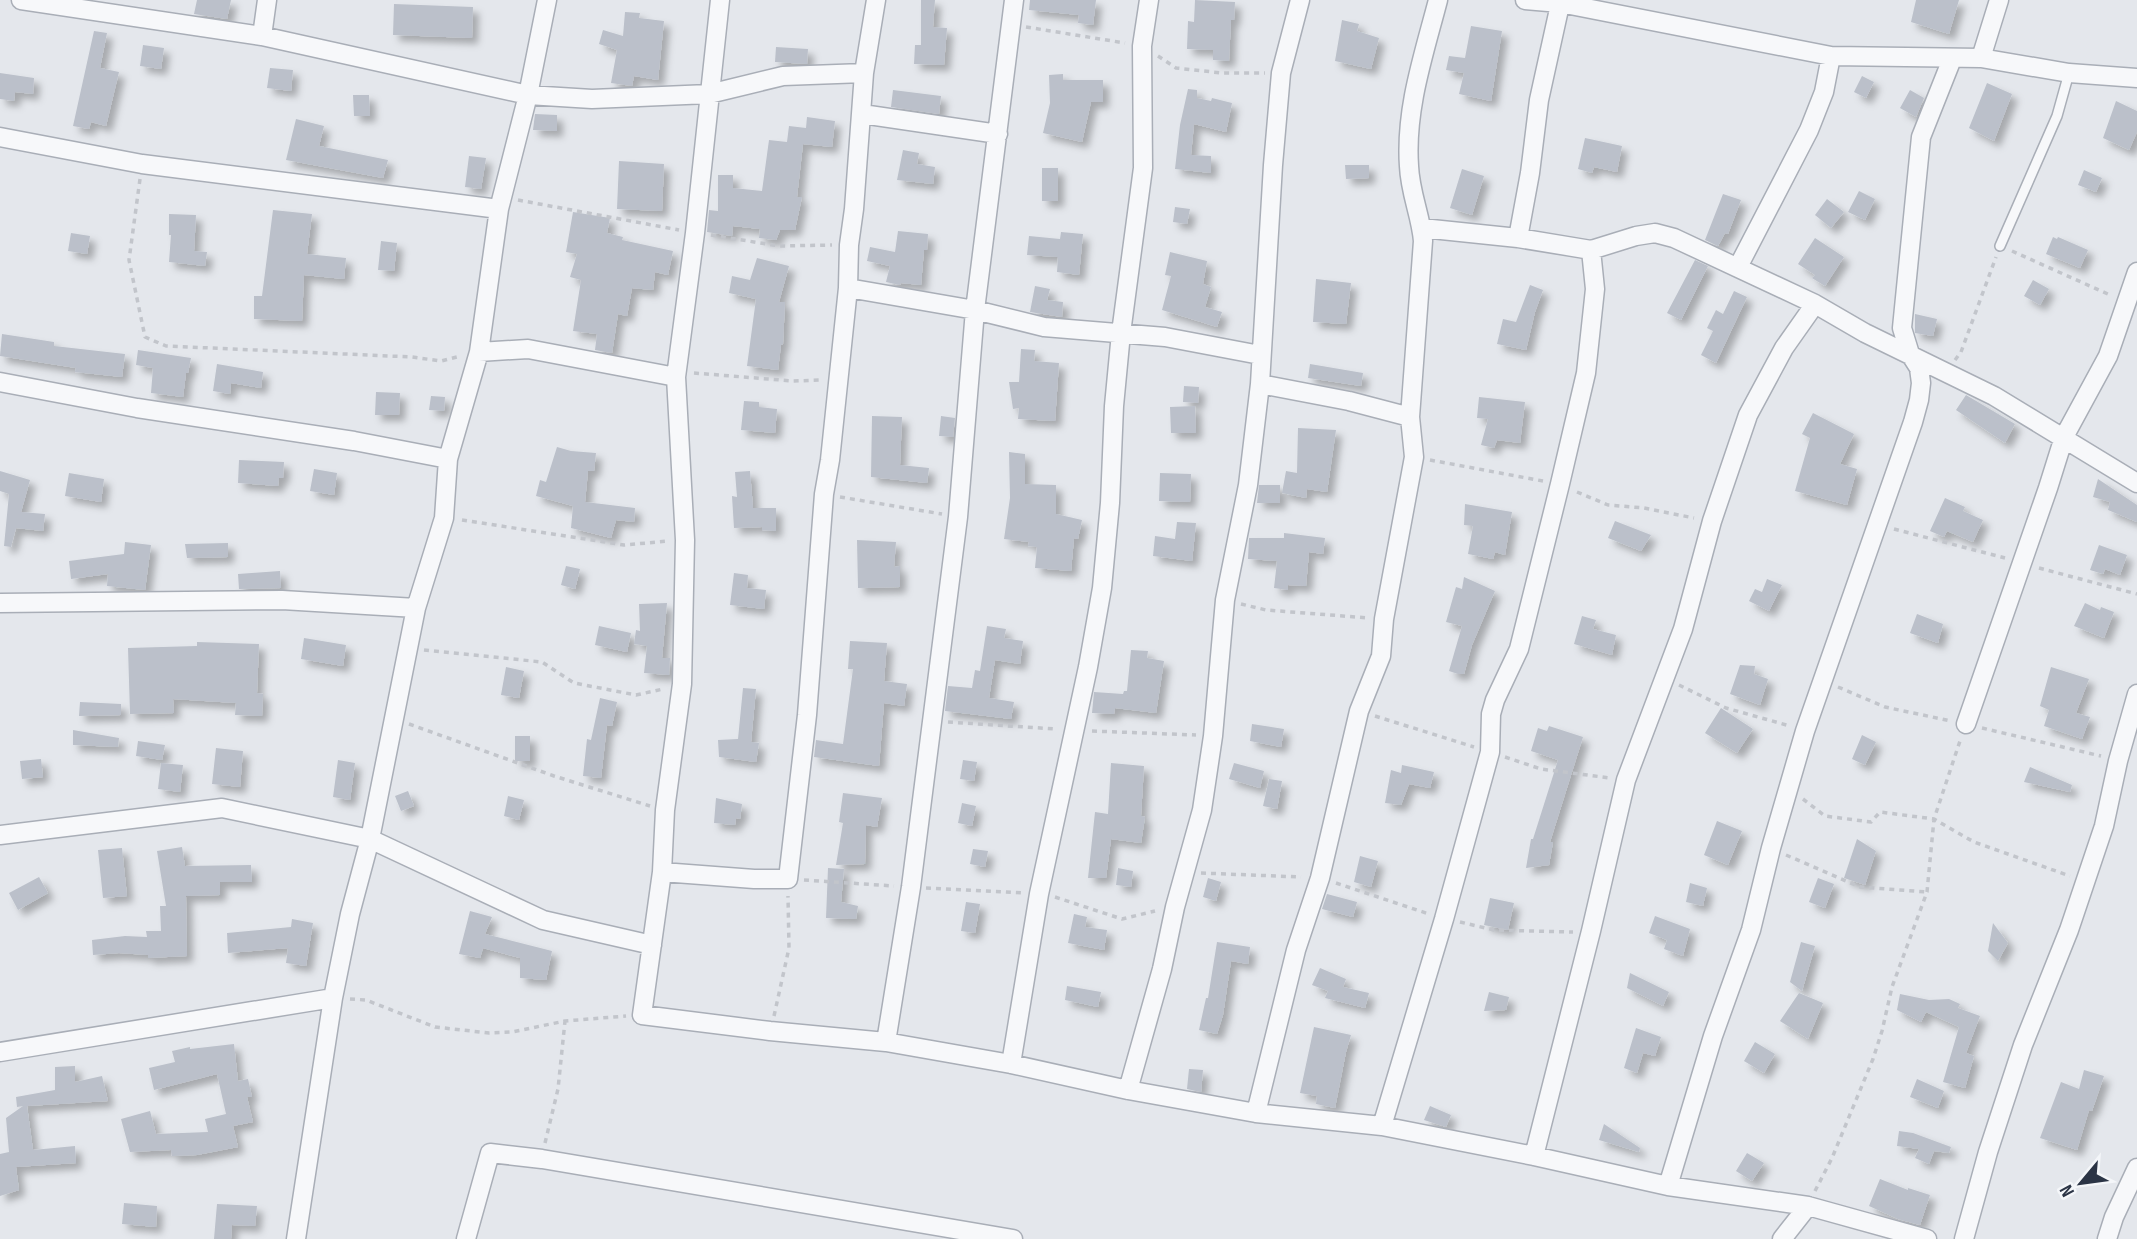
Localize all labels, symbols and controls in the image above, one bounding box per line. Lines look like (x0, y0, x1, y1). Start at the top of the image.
north arrow (2046, 1148, 2116, 1218)
text: N (2055, 1180, 2080, 1201)

